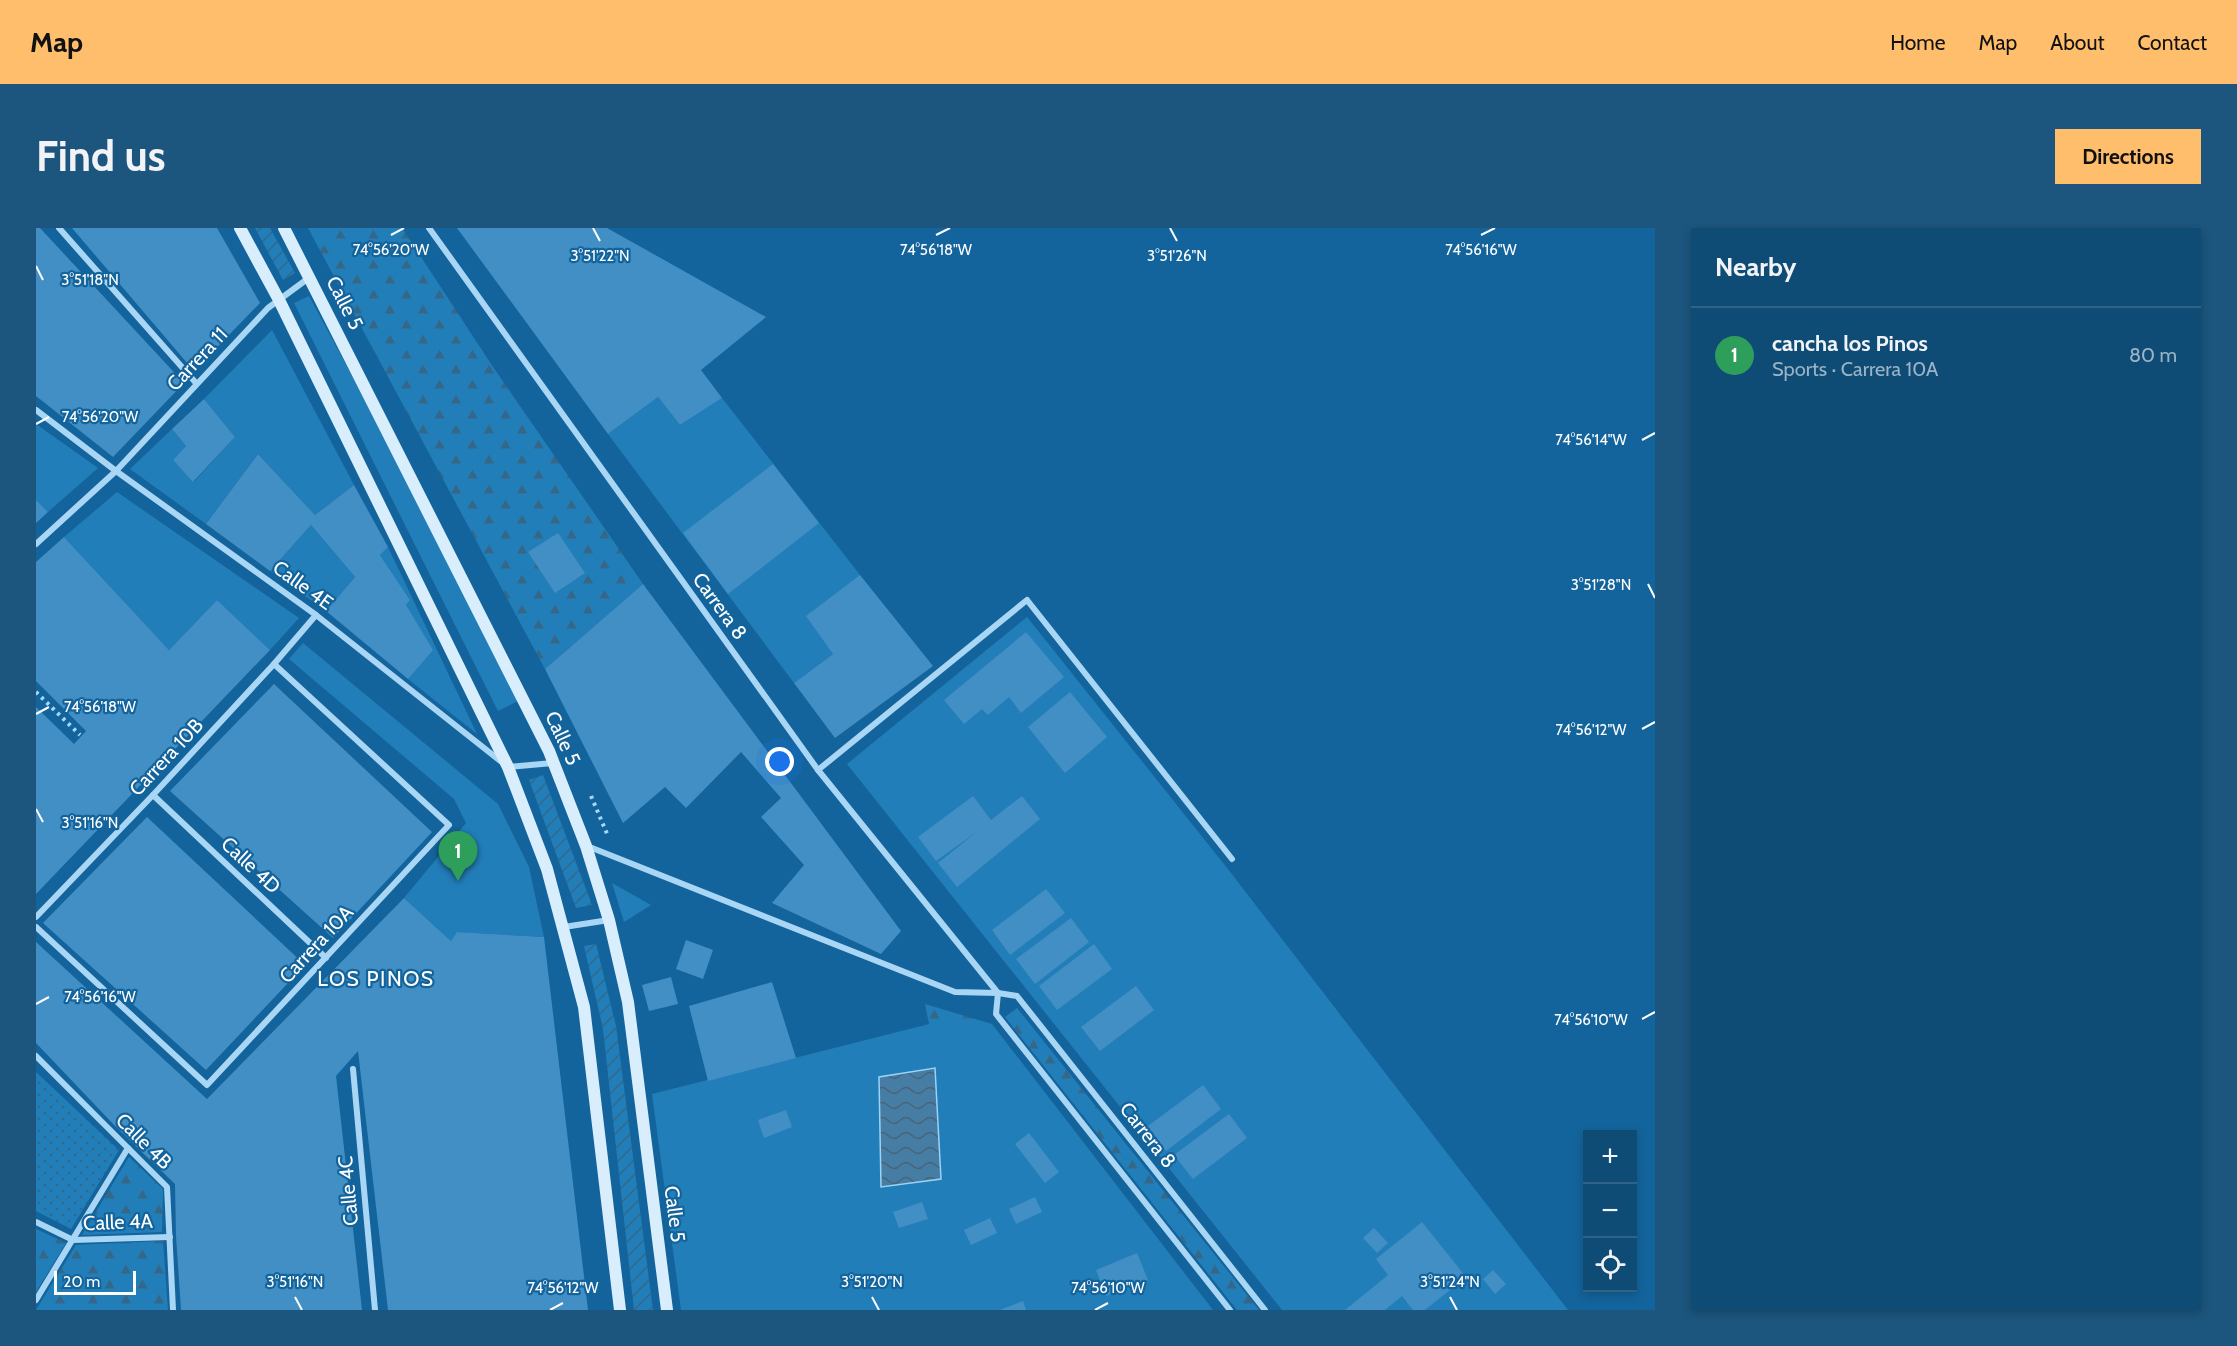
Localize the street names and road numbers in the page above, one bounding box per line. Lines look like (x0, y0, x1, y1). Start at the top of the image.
street label: Calle 5 (321, 272, 369, 334)
street label: Carrera 11 (162, 322, 232, 396)
street label: Calle 4E (268, 555, 338, 615)
street label: Carrera 8 (688, 568, 752, 644)
street label: Calle 5 (540, 707, 586, 769)
street label: Carrera 10B (124, 713, 208, 801)
street label: Calle 4D (216, 832, 286, 898)
street label: Carrera 10A (274, 900, 358, 988)
street label: Carrera 8 (1115, 1097, 1181, 1173)
street label: Calle 4B (111, 1108, 177, 1174)
street label: Calle 4C (333, 1155, 363, 1227)
street label: Calle 5 (660, 1184, 690, 1244)
street label: Calle 4A (83, 1209, 154, 1235)

